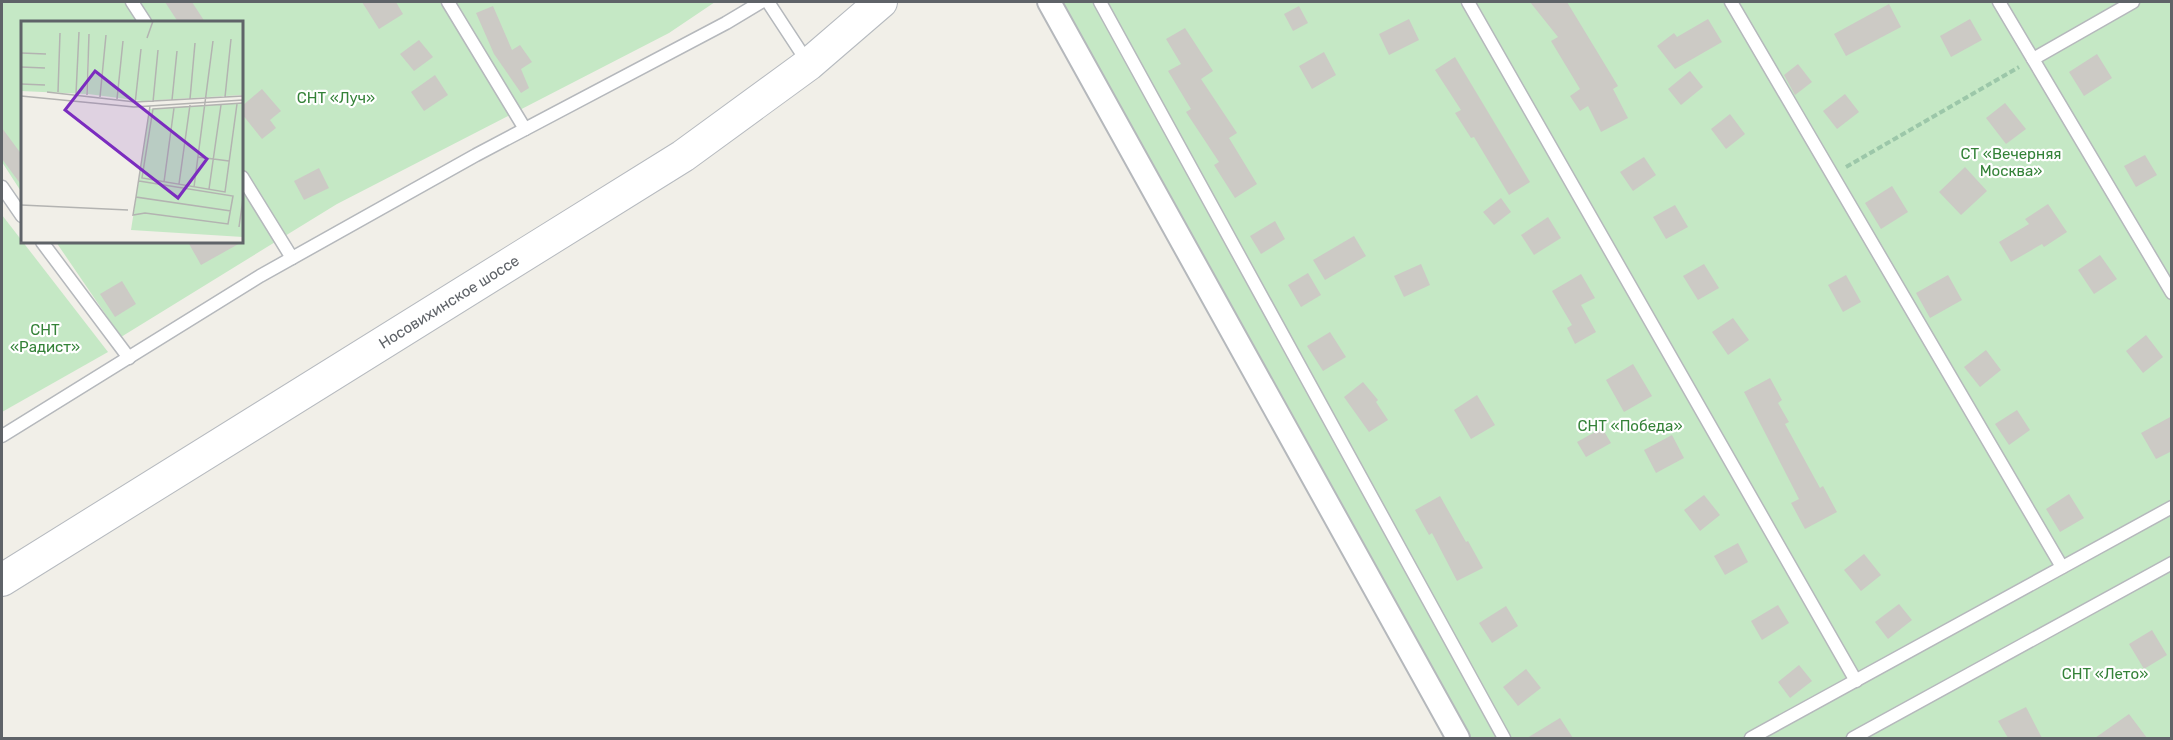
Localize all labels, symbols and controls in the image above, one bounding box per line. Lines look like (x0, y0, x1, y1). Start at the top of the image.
inset map (21, 21, 243, 243)
park label: СНТ «Луч» (297, 89, 375, 107)
park label: СТ «Вечерняя Москва» (1961, 145, 2061, 180)
street label: Носовихинское шоссе (375, 251, 523, 353)
park label: СНТ «Радист» (10, 321, 80, 356)
park label: СНТ «Победа» (1577, 417, 1683, 435)
park label: СНТ «Лето» (2062, 665, 2148, 683)

